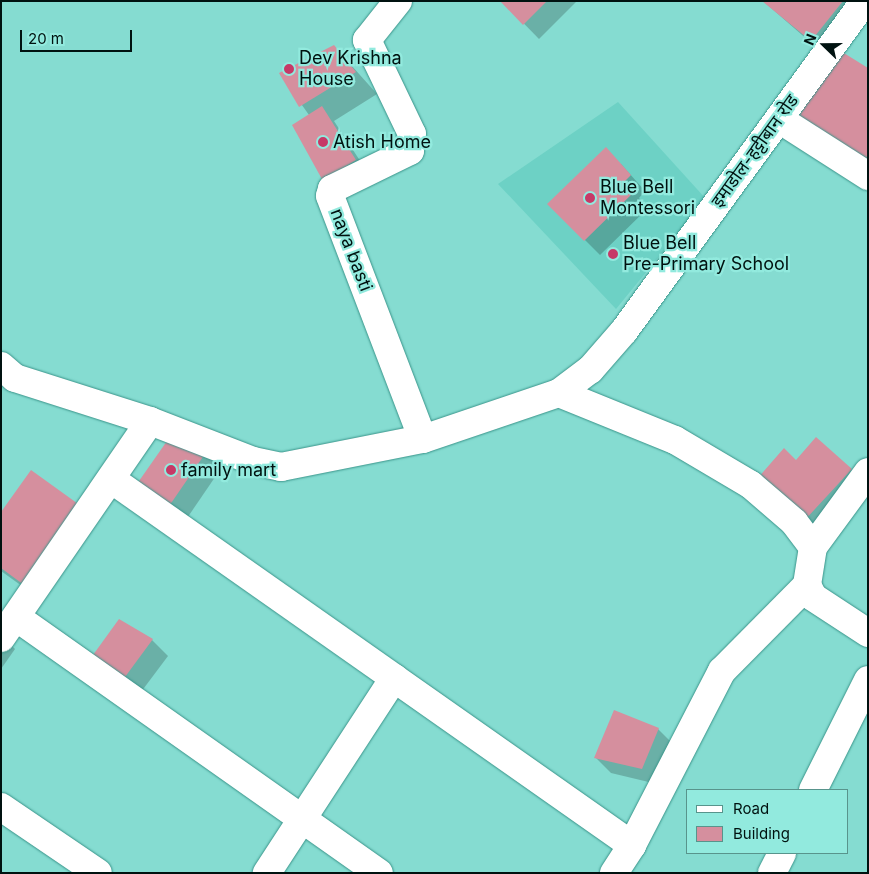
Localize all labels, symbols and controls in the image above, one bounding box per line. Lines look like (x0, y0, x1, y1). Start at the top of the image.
scale bar (22, 20, 135, 52)
north arrow (799, 20, 849, 70)
text: 20 m (28, 29, 64, 48)
text: N (800, 31, 820, 47)
place label: Dev Krishna House (299, 48, 402, 90)
marker: Dev Krishna House (283, 63, 295, 75)
street label: इमाडोल-हट्टीबान रोड (707, 91, 803, 211)
place label: Atish Home (333, 131, 431, 153)
marker: Atish Home (317, 136, 329, 148)
place label: Blue Bell Montessori (600, 177, 695, 220)
marker: Blue Bell Montessori (584, 192, 596, 204)
street label: naya basti (325, 206, 377, 294)
place label: Blue Bell Pre-Primary School (623, 233, 789, 276)
marker: Blue Bell Pre-Primary School (607, 248, 619, 260)
place label: family mart (181, 459, 276, 481)
marker: family mart (165, 464, 177, 476)
legend (686, 789, 849, 854)
text: Road (733, 799, 769, 818)
text: Building (733, 824, 790, 843)

